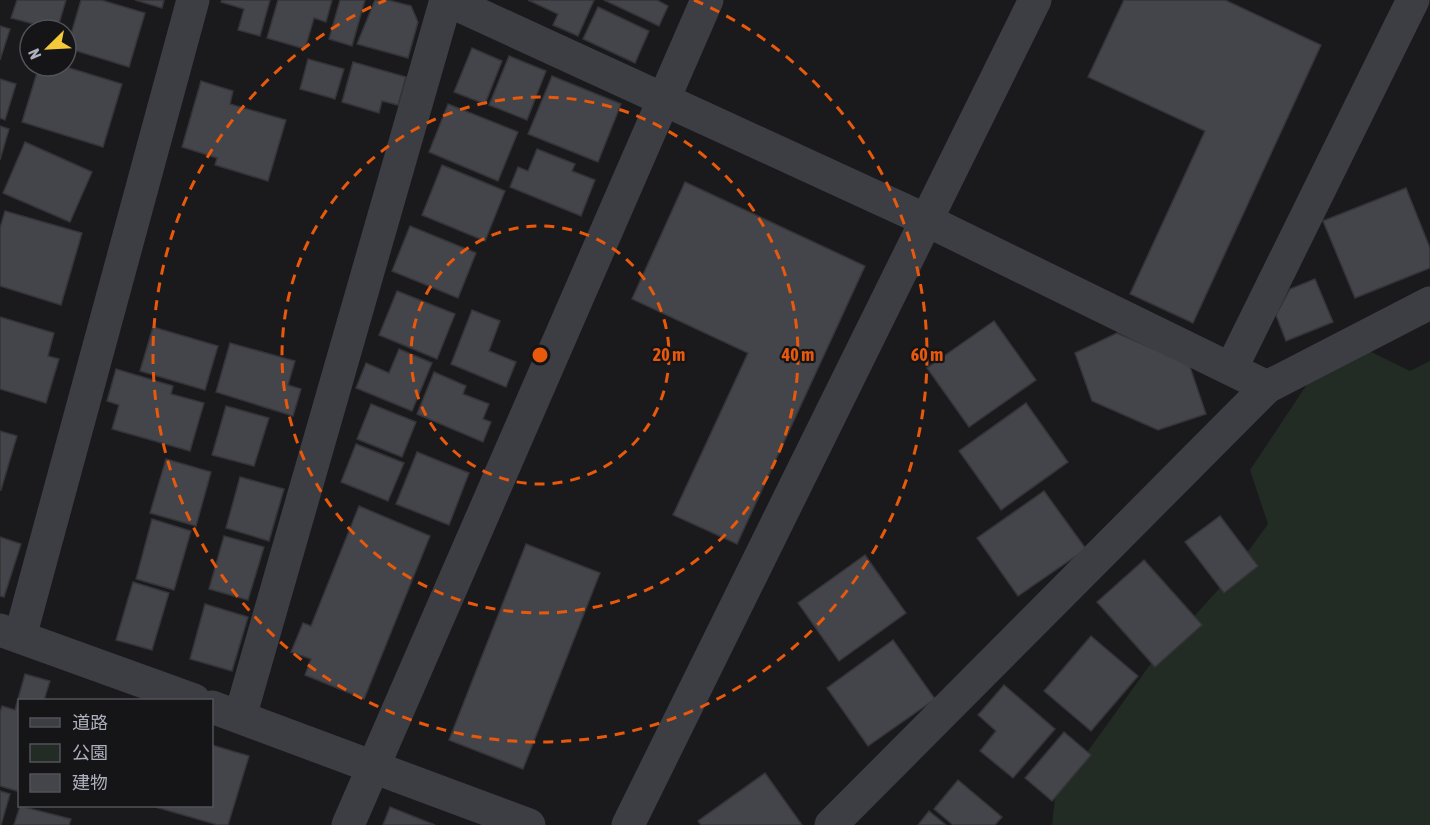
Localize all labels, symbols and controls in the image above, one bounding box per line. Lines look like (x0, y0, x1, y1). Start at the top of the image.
north arrow (18, 18, 78, 78)
text: N (24, 46, 44, 62)
text: 20 m (653, 344, 685, 365)
text: 40 m (781, 344, 814, 365)
text: 60 m (911, 344, 943, 365)
centre of rings (530, 345, 550, 365)
legend (18, 699, 213, 807)
text: 道路 (72, 712, 108, 733)
text: 公園 (72, 742, 108, 763)
text: 建物 (72, 772, 108, 793)

